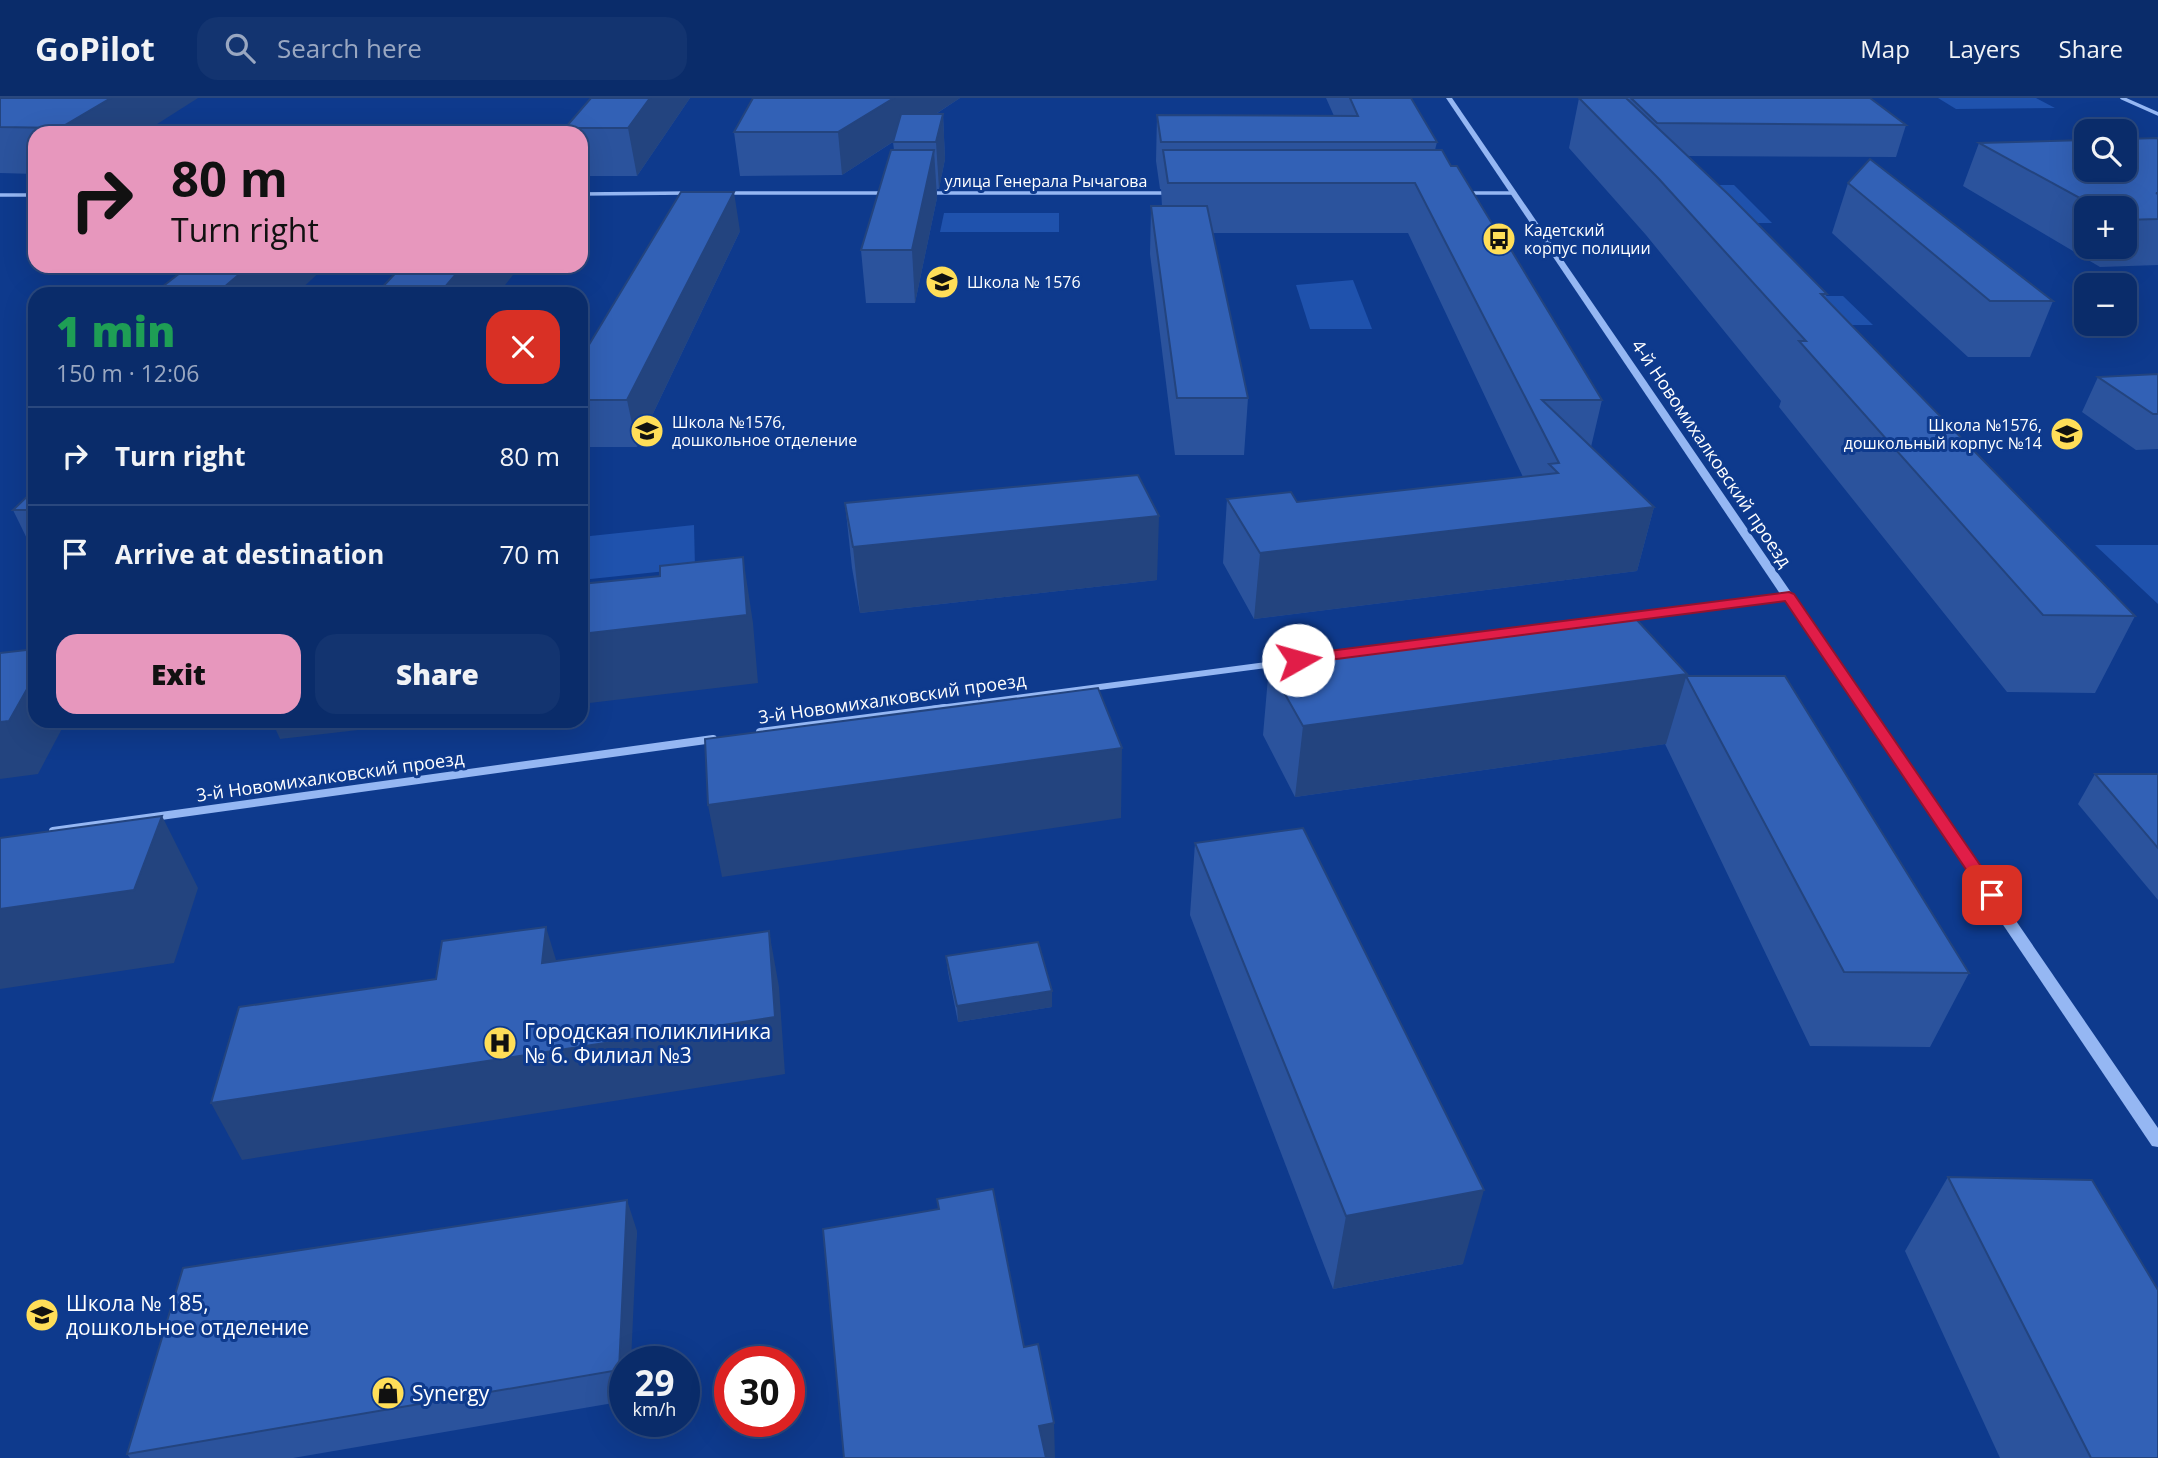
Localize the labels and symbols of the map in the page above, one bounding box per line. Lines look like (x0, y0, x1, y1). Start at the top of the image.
street label: улица Генерала Рычагова (945, 170, 1147, 192)
place label: Кадетский корпус полиции (1524, 219, 1651, 259)
bus stop icon: Кадетский корпус полиции (1480, 220, 1518, 258)
school or university icon: Школа № 1576 (923, 263, 961, 301)
place label: Школа № 1576 (967, 271, 1081, 293)
street label: 4-й Новомихалковский проезд (1627, 334, 1797, 572)
place label: Школа №1576, дошкольное отделение (672, 411, 857, 451)
school or university icon: Школа №1576, дошкольное отделение (628, 412, 666, 450)
place label: Школа №1576, дошкольный корпус №14 (1844, 414, 2042, 454)
school or university icon: Школа №1576, дошкольный корпус №14 (2048, 415, 2086, 453)
position arrow (1261, 623, 1335, 697)
street label: 3-й Новомихалковский проезд (757, 667, 1027, 729)
street label: 3-й Новомихалковский проезд (195, 745, 465, 807)
pin (1962, 865, 2022, 925)
place label: Городская поликлиника № 6. Филиал №3 (524, 1017, 771, 1069)
hospital icon: Городская поликлиника № 6. Филиал №3 (481, 1024, 519, 1062)
place label: Школа № 185, дошкольное отделение (66, 1289, 309, 1341)
school or university icon: Школа № 185, дошкольное отделение (23, 1296, 61, 1334)
speed limit sign: 30 (714, 1346, 805, 1437)
shop icon: Synergy (369, 1374, 407, 1412)
place label: Synergy (412, 1379, 490, 1407)

